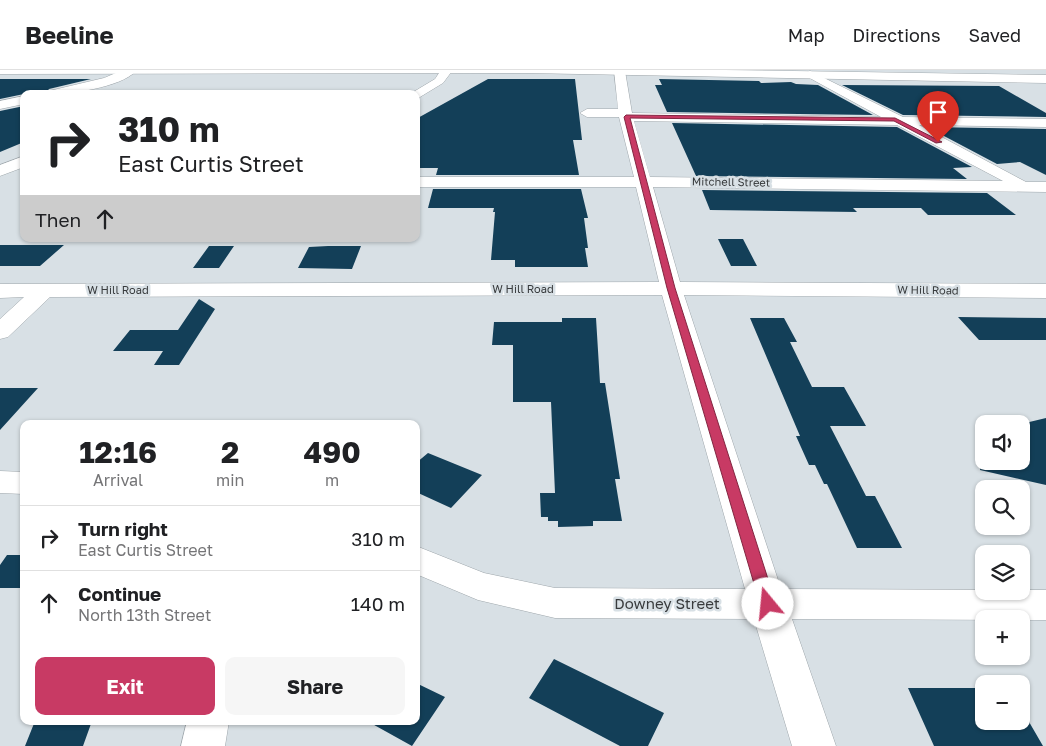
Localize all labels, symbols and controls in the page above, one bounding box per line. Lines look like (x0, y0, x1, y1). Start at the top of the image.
text: Beeline (25, 20, 114, 49)
text: Map (788, 24, 824, 46)
text: Directions (852, 24, 940, 46)
text: Saved (968, 24, 1021, 46)
pin (917, 91, 959, 142)
icon: arrive (924, 98, 952, 126)
text: 310 m (118, 108, 220, 150)
icon: right (35, 110, 100, 175)
text: East Curtis Street (118, 150, 304, 177)
street label: Mitchell Street (692, 174, 770, 189)
icon: ahead (91, 205, 119, 233)
text: Then (35, 208, 81, 231)
street label: W Hill Road (492, 282, 554, 295)
street label: W Hill Road (897, 282, 959, 297)
street label: W Hill Road (87, 283, 149, 296)
map controls (975, 415, 1030, 730)
button: sound (975, 415, 1030, 470)
text: 12:16 (79, 434, 157, 470)
text: 2 (221, 434, 239, 470)
text: 490 (304, 434, 361, 470)
text: Arrival (93, 470, 143, 490)
text: min (216, 470, 244, 490)
text: m (325, 470, 339, 490)
button: search (975, 480, 1030, 535)
text: Turn right (78, 517, 168, 540)
icon: right (35, 524, 63, 552)
text: 310 m (351, 527, 405, 550)
text: East Curtis Street (78, 540, 213, 560)
button: layers (975, 545, 1030, 600)
position arrow (741, 577, 793, 629)
text: Continue (78, 582, 161, 605)
icon: ahead (35, 589, 63, 617)
text: 140 m (351, 592, 405, 615)
street label: Downey Street (614, 594, 720, 612)
text: North 13th Street (78, 605, 211, 625)
button: + (975, 610, 1030, 665)
button: Exit (35, 657, 215, 715)
button: Share (225, 657, 405, 715)
button: − (975, 675, 1030, 730)

